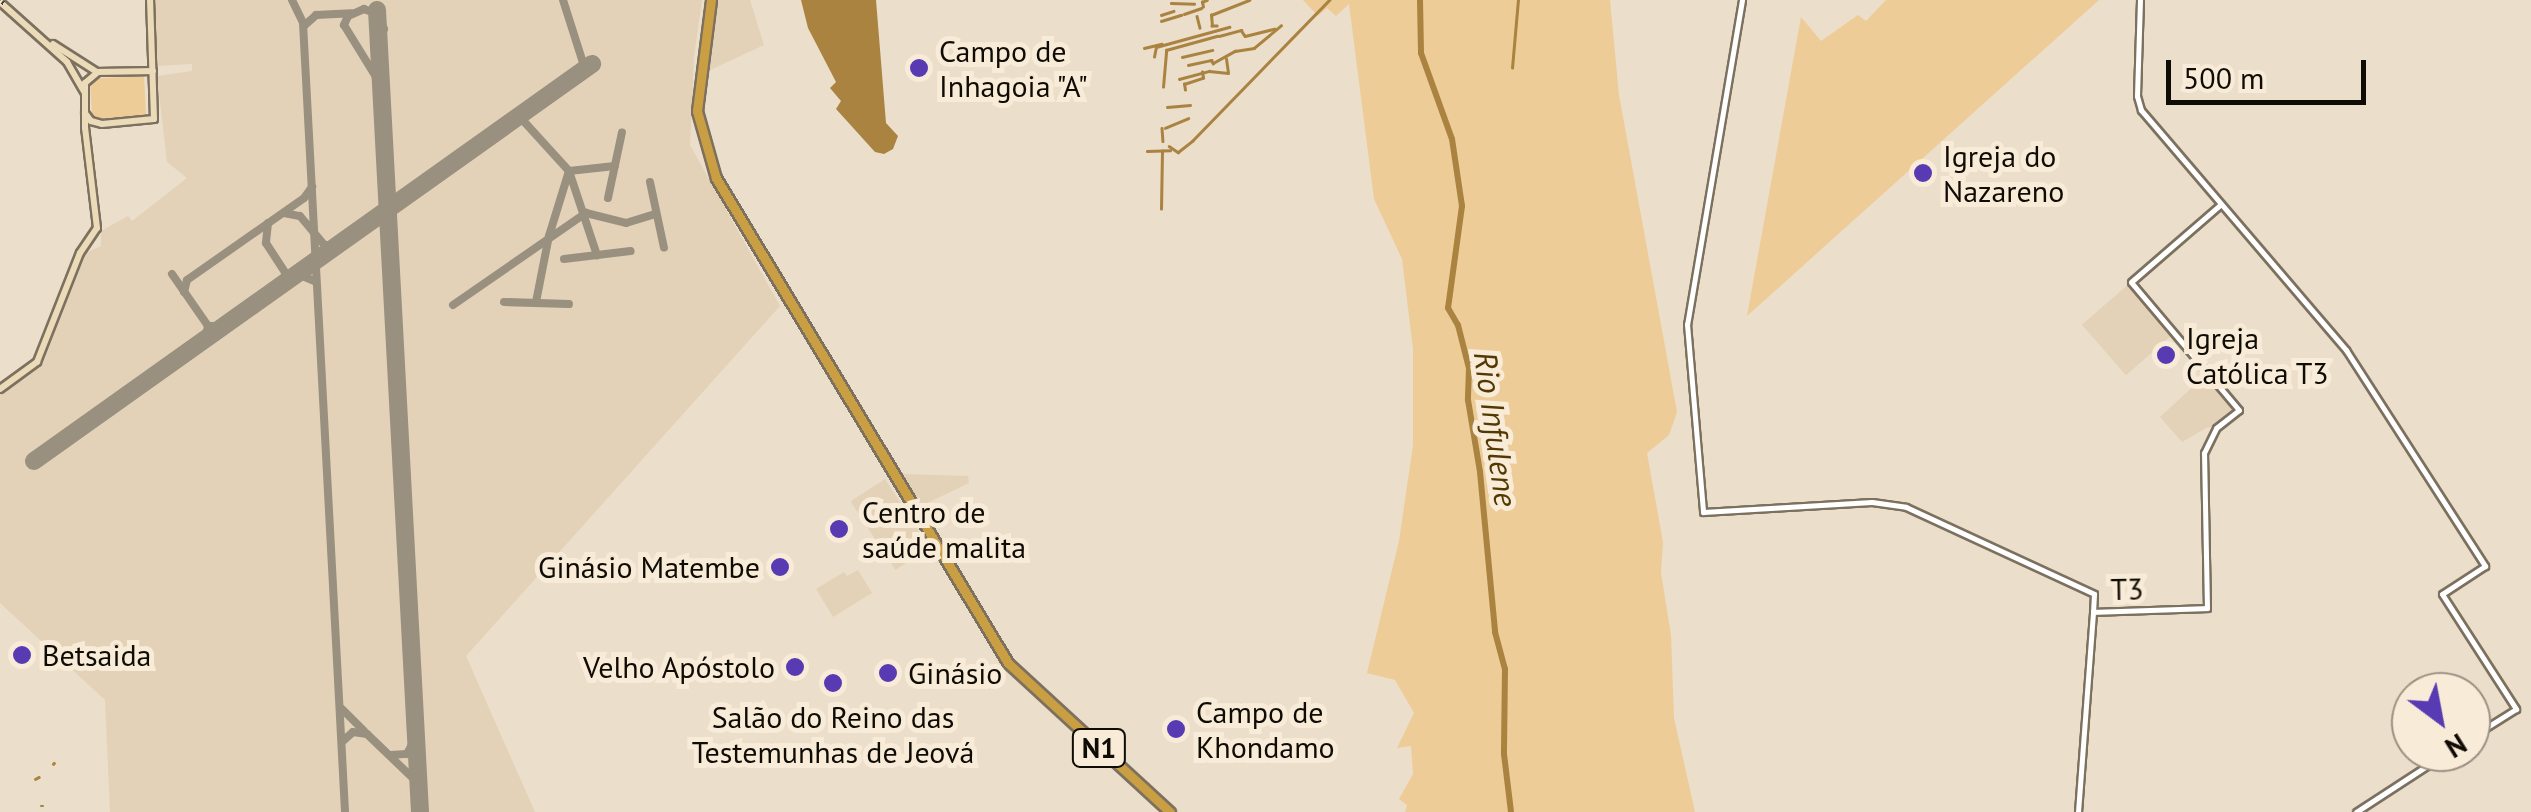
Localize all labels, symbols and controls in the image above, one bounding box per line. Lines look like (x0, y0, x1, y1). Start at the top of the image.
place label: Campo de Inhagoia "A" (939, 33, 1090, 104)
scale bar (2171, 40, 2371, 102)
marker: Campo de Inhagoia "A" (908, 57, 930, 79)
text: 500 m (2183, 58, 2264, 97)
place label: Igreja do Nazareno (1943, 138, 2064, 208)
marker: Igreja do Nazareno (1912, 162, 1934, 184)
place label: Igreja Católica T3 (2186, 320, 2330, 390)
marker: Igreja Católica T3 (2155, 344, 2177, 366)
water label: Rio Infulene (1466, 349, 1526, 509)
place label: Centro de saúde malita (862, 494, 1026, 564)
marker: Centro de saúde malita (826, 516, 852, 542)
place label: Ginásio Matembe (538, 549, 760, 585)
marker: Ginásio Matembe (769, 556, 791, 578)
street label: T3 (2110, 571, 2144, 607)
place label: Betsaida (42, 637, 151, 673)
marker: Betsaida (11, 644, 33, 666)
place label: Velho Apóstolo (582, 649, 775, 685)
place label: Ginásio (908, 655, 1002, 691)
marker: Velho Apóstolo (784, 656, 806, 678)
marker: Ginásio (877, 662, 899, 684)
marker: Salão do Reino das Testemunhas de Jeová (822, 672, 844, 694)
north arrow (2391, 672, 2491, 772)
place label: Campo de Khondamo (1196, 694, 1335, 764)
place label: Salão do Reino das Testemunhas de Jeová (692, 699, 974, 770)
marker: Campo de Khondamo (1165, 718, 1187, 740)
road number: N1 (1072, 725, 1126, 771)
text: N (2438, 726, 2474, 767)

